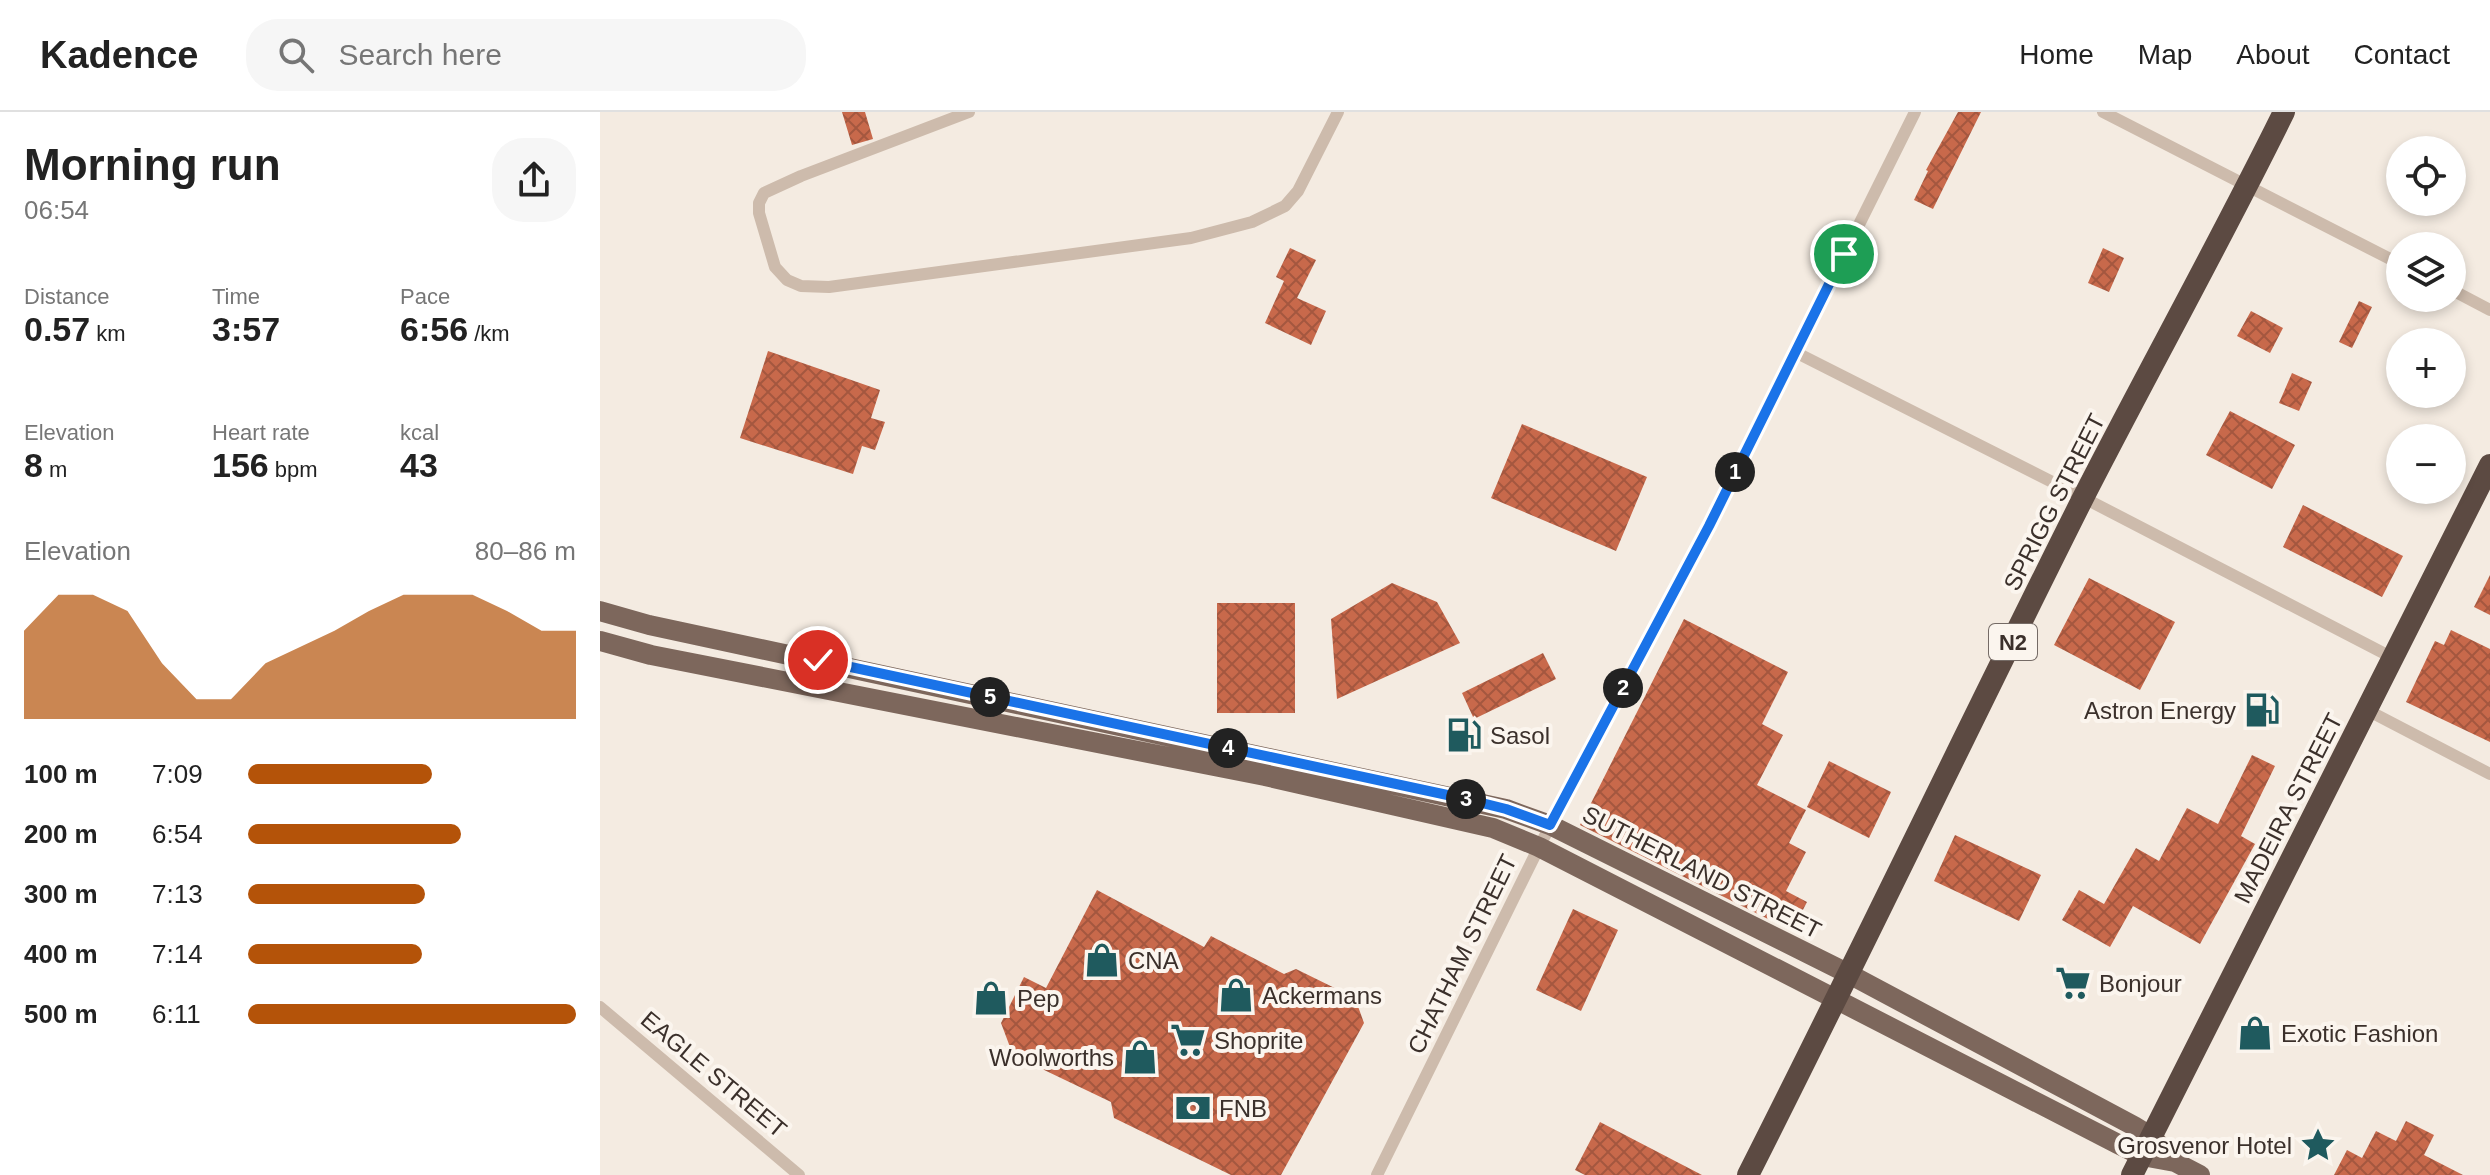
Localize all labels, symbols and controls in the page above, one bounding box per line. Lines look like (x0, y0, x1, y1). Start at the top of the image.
search box (246, 19, 806, 91)
icon: search (274, 33, 318, 77)
text: Kadence (40, 34, 198, 76)
text: Search here (338, 38, 502, 71)
text: Home (2019, 39, 2094, 70)
text: Map (2138, 39, 2192, 70)
text: About (2236, 39, 2310, 70)
text: Contact (2354, 39, 2450, 70)
map controls (2386, 136, 2466, 504)
button: locate (2386, 136, 2466, 216)
button: share (492, 138, 576, 222)
text: Morning run (24, 140, 281, 189)
text: 06:54 (24, 195, 89, 225)
pin (1810, 220, 1878, 288)
icon: arrive (1822, 232, 1866, 276)
button: layers (2386, 232, 2466, 312)
text: Distance (24, 284, 110, 309)
text: Time (212, 284, 260, 309)
text: Pace (400, 284, 450, 309)
text: 0.57 (24, 310, 90, 348)
text: 3:57 (212, 310, 280, 348)
text: 6:56 (400, 310, 468, 348)
text: km (90, 321, 126, 346)
text: /km (468, 321, 510, 346)
button: + (2386, 328, 2466, 408)
street label: SPRIGG STREET (1998, 409, 2110, 595)
text: Elevation (24, 420, 115, 445)
text: Heart rate (212, 420, 310, 445)
text: kcal (400, 420, 439, 445)
button: − (2386, 424, 2466, 504)
text: 8 (24, 446, 43, 484)
text: 156 (212, 446, 269, 484)
text: 43 (400, 446, 438, 484)
pin: 1 (1715, 452, 1755, 492)
text: m (43, 457, 67, 482)
text: bpm (269, 457, 318, 482)
text: 1 (1729, 459, 1741, 484)
text: Elevation (24, 536, 131, 566)
text: 80–86 m (475, 536, 576, 566)
road number: N2 (1989, 624, 2037, 660)
pin (784, 626, 852, 694)
icon: check (796, 638, 840, 682)
pin: 2 (1603, 668, 1643, 708)
text: 2 (1617, 675, 1629, 700)
pin: 5 (970, 677, 1010, 717)
text: 5 (984, 684, 996, 709)
fuel station icon: Astron Energy (2243, 691, 2281, 729)
place label: Astron Energy (2084, 697, 2236, 724)
street label: MADEIRA STREET (2228, 708, 2348, 907)
fuel station icon: Sasol (1445, 716, 1483, 754)
place label: Sasol (1490, 722, 1550, 749)
pin: 4 (1208, 728, 1248, 768)
text: 4 (1222, 735, 1234, 760)
text: 100 m (24, 759, 98, 789)
text: 7:09 (152, 759, 203, 789)
pin: 3 (1446, 779, 1486, 819)
text: 3 (1460, 786, 1472, 811)
street label: SUTHERLAND STREET (1578, 800, 1826, 944)
text: 200 m (24, 819, 98, 849)
text: 6:54 (152, 819, 203, 849)
street label: CHATHAM STREET (1402, 850, 1522, 1058)
text: 300 m (24, 879, 98, 909)
text: 7:13 (152, 879, 203, 909)
text: 400 m (24, 939, 98, 969)
text: 7:14 (152, 939, 203, 969)
shop icon: CNA (1083, 941, 1121, 979)
place label: CNA (1128, 947, 1179, 974)
supermarket icon: Bonjour (2054, 964, 2092, 1002)
place label: Bonjour (2099, 970, 2182, 997)
shop icon: Ackermans (1217, 976, 1255, 1014)
shop icon: Pep (972, 979, 1010, 1017)
place label: Ackermans (1262, 982, 1382, 1009)
place label: Pep (1017, 985, 1060, 1012)
text: 500 m (24, 999, 98, 1029)
text: 6:11 (152, 999, 201, 1029)
street label: EAGLE STREET (636, 1005, 792, 1143)
shop icon: Exotic Fashion (2236, 1014, 2274, 1052)
place label: Exotic Fashion (2281, 1020, 2438, 1047)
supermarket icon: Shoprite (1169, 1021, 1207, 1059)
place label: Shoprite (1214, 1027, 1303, 1054)
shop icon: Woolworths (1121, 1038, 1159, 1076)
place label: Woolworths (989, 1044, 1114, 1071)
bank icon: FNB (1174, 1089, 1212, 1127)
place label: FNB (1219, 1095, 1267, 1122)
place icon: Grosvenor Hotel (2299, 1126, 2337, 1164)
place label: Grosvenor Hotel (2117, 1132, 2292, 1159)

